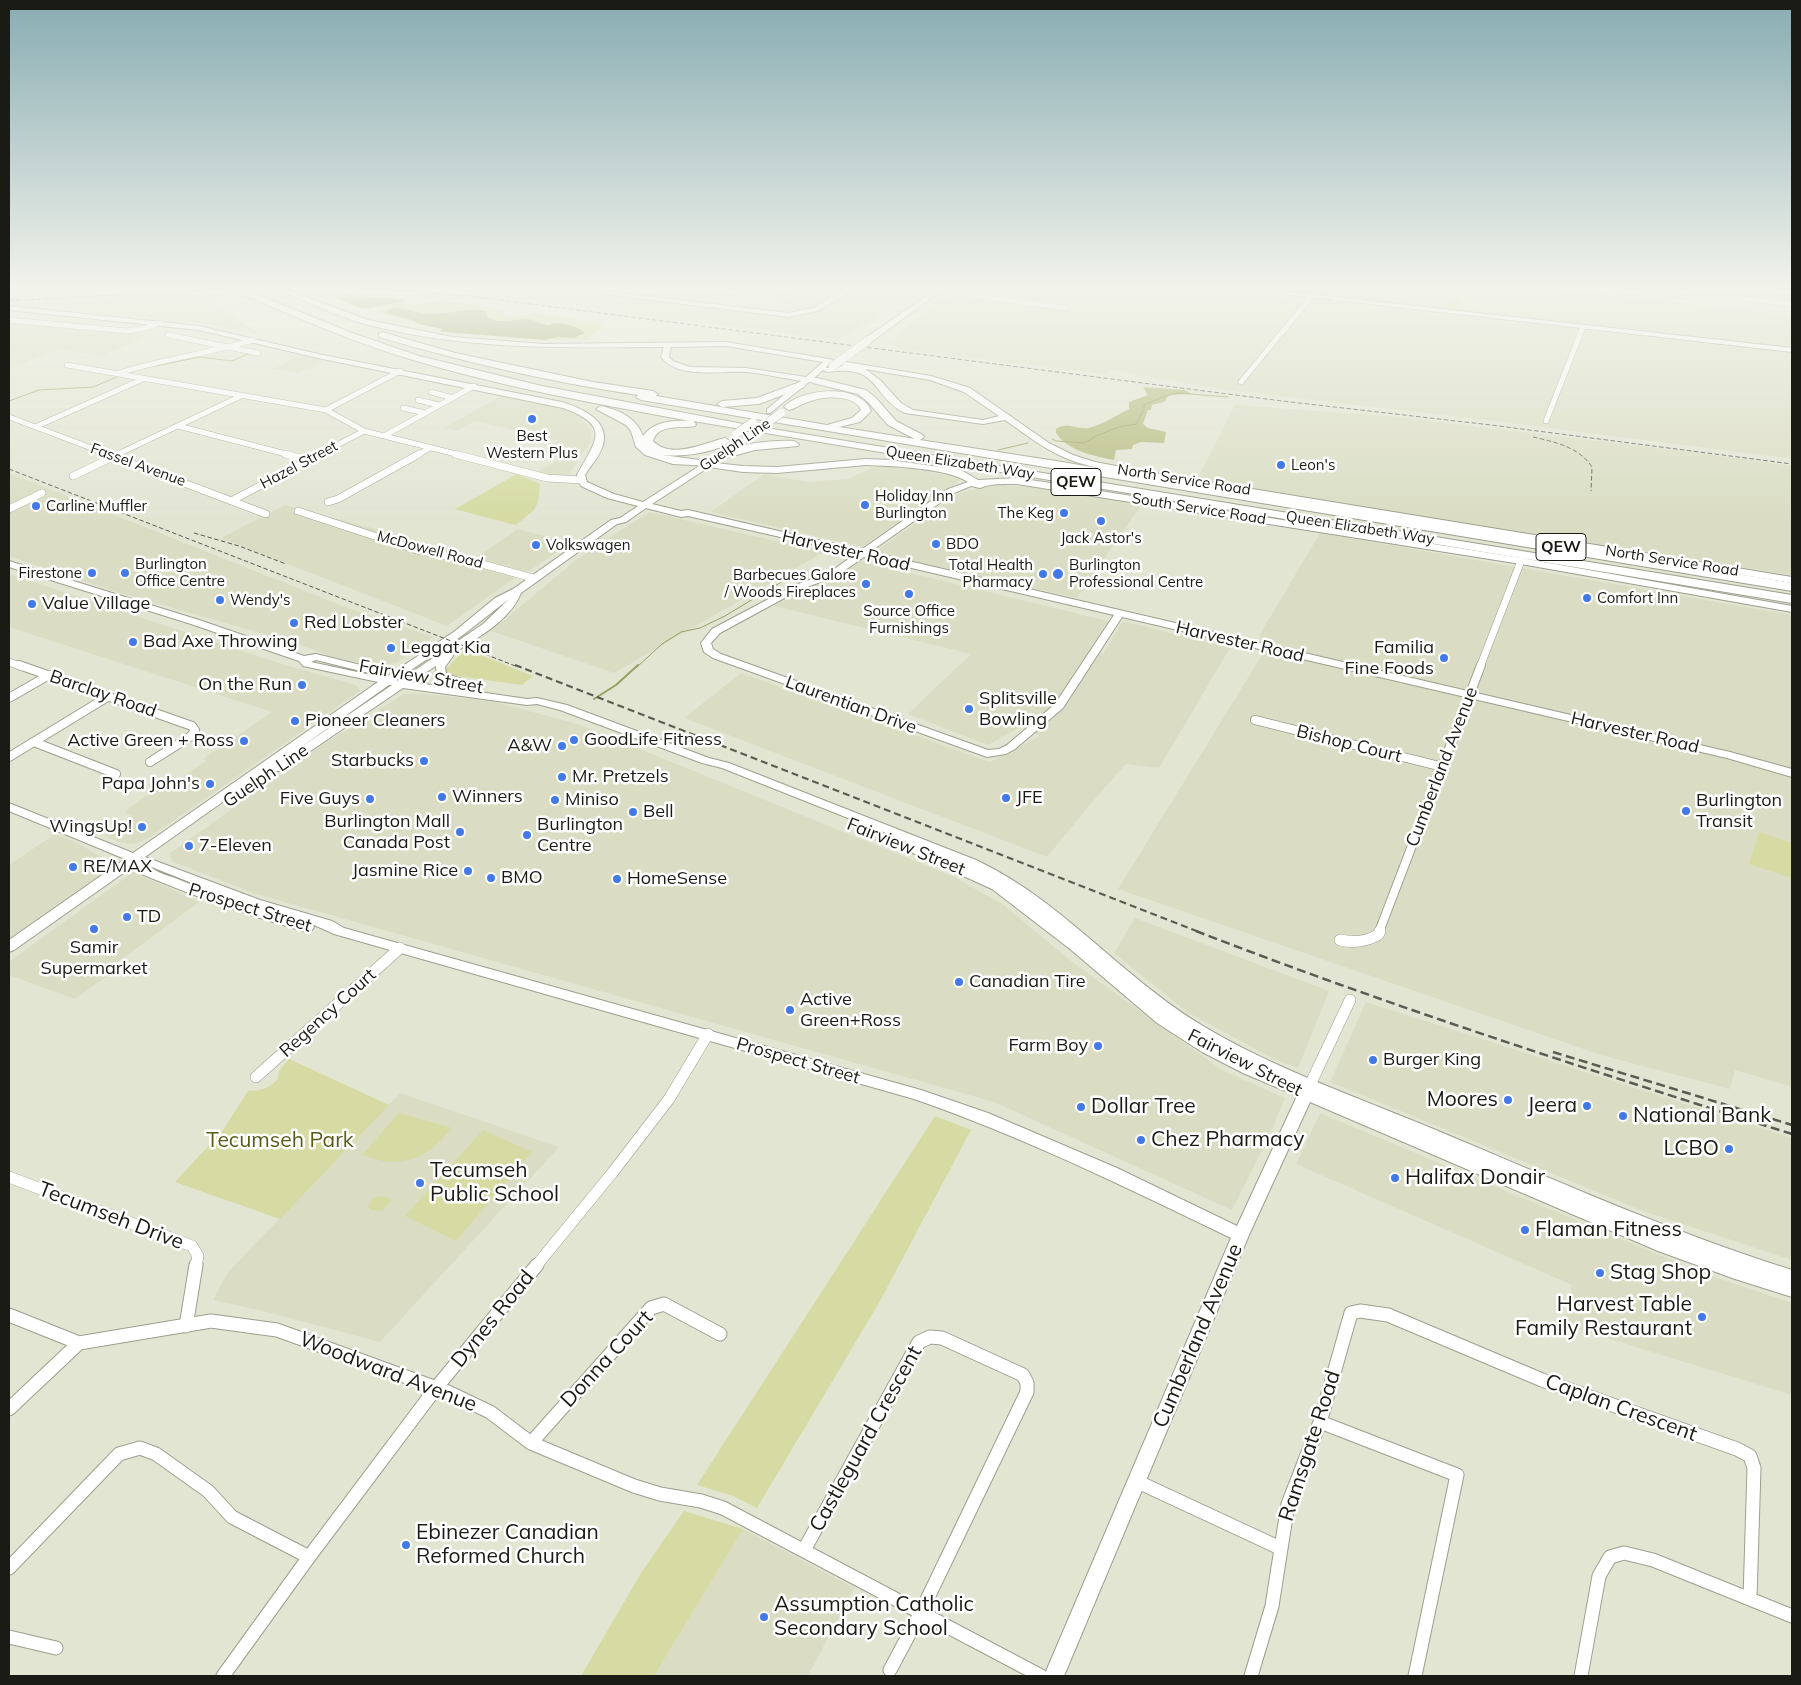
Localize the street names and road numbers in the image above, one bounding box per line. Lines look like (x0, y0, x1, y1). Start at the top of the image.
street label: Guelph Line (696, 415, 774, 475)
street label: Hazel Street (257, 437, 341, 493)
street label: Fassel Avenue (88, 439, 188, 491)
street label: Queen Elizabeth Way (885, 442, 1035, 484)
street label: North Service Road (1116, 461, 1252, 499)
road number: QEW (1051, 468, 1101, 496)
street label: South Service Road (1131, 490, 1267, 528)
street label: Queen Elizabeth Way (1285, 507, 1435, 549)
street label: Harvester Road (780, 526, 912, 576)
street label: McDowell Road (375, 527, 485, 573)
road number: QEW (1536, 534, 1586, 560)
street label: North Service Road (1604, 542, 1740, 580)
street label: Harvester Road (1174, 617, 1306, 667)
street label: Fairview Street (357, 655, 485, 699)
street label: Barclay Road (47, 666, 159, 722)
street label: Laurentian Drive (783, 671, 919, 739)
street label: Cumberland Avenue (1402, 684, 1482, 850)
street label: Harvester Road (1569, 708, 1701, 758)
street label: Bishop Court (1294, 721, 1404, 767)
street label: Guelph Line (219, 740, 313, 812)
street label: Fairview Street (844, 813, 968, 881)
street label: Prospect Street (186, 879, 314, 937)
street label: Regency Court (275, 964, 381, 1062)
street label: Fairview Street (1184, 1025, 1306, 1101)
street label: Prospect Street (734, 1033, 862, 1089)
street label: Tecumseh Drive (35, 1177, 187, 1255)
street label: Cumberland Avenue (1148, 1240, 1248, 1432)
street label: Dynes Road (446, 1265, 540, 1373)
street label: Donna Court (556, 1305, 658, 1413)
street label: Woodward Avenue (296, 1327, 480, 1417)
street label: Castleguard Crescent (804, 1342, 928, 1536)
street label: Ramsgate Road (1274, 1368, 1346, 1524)
street label: Caplan Crescent (1542, 1369, 1700, 1447)

